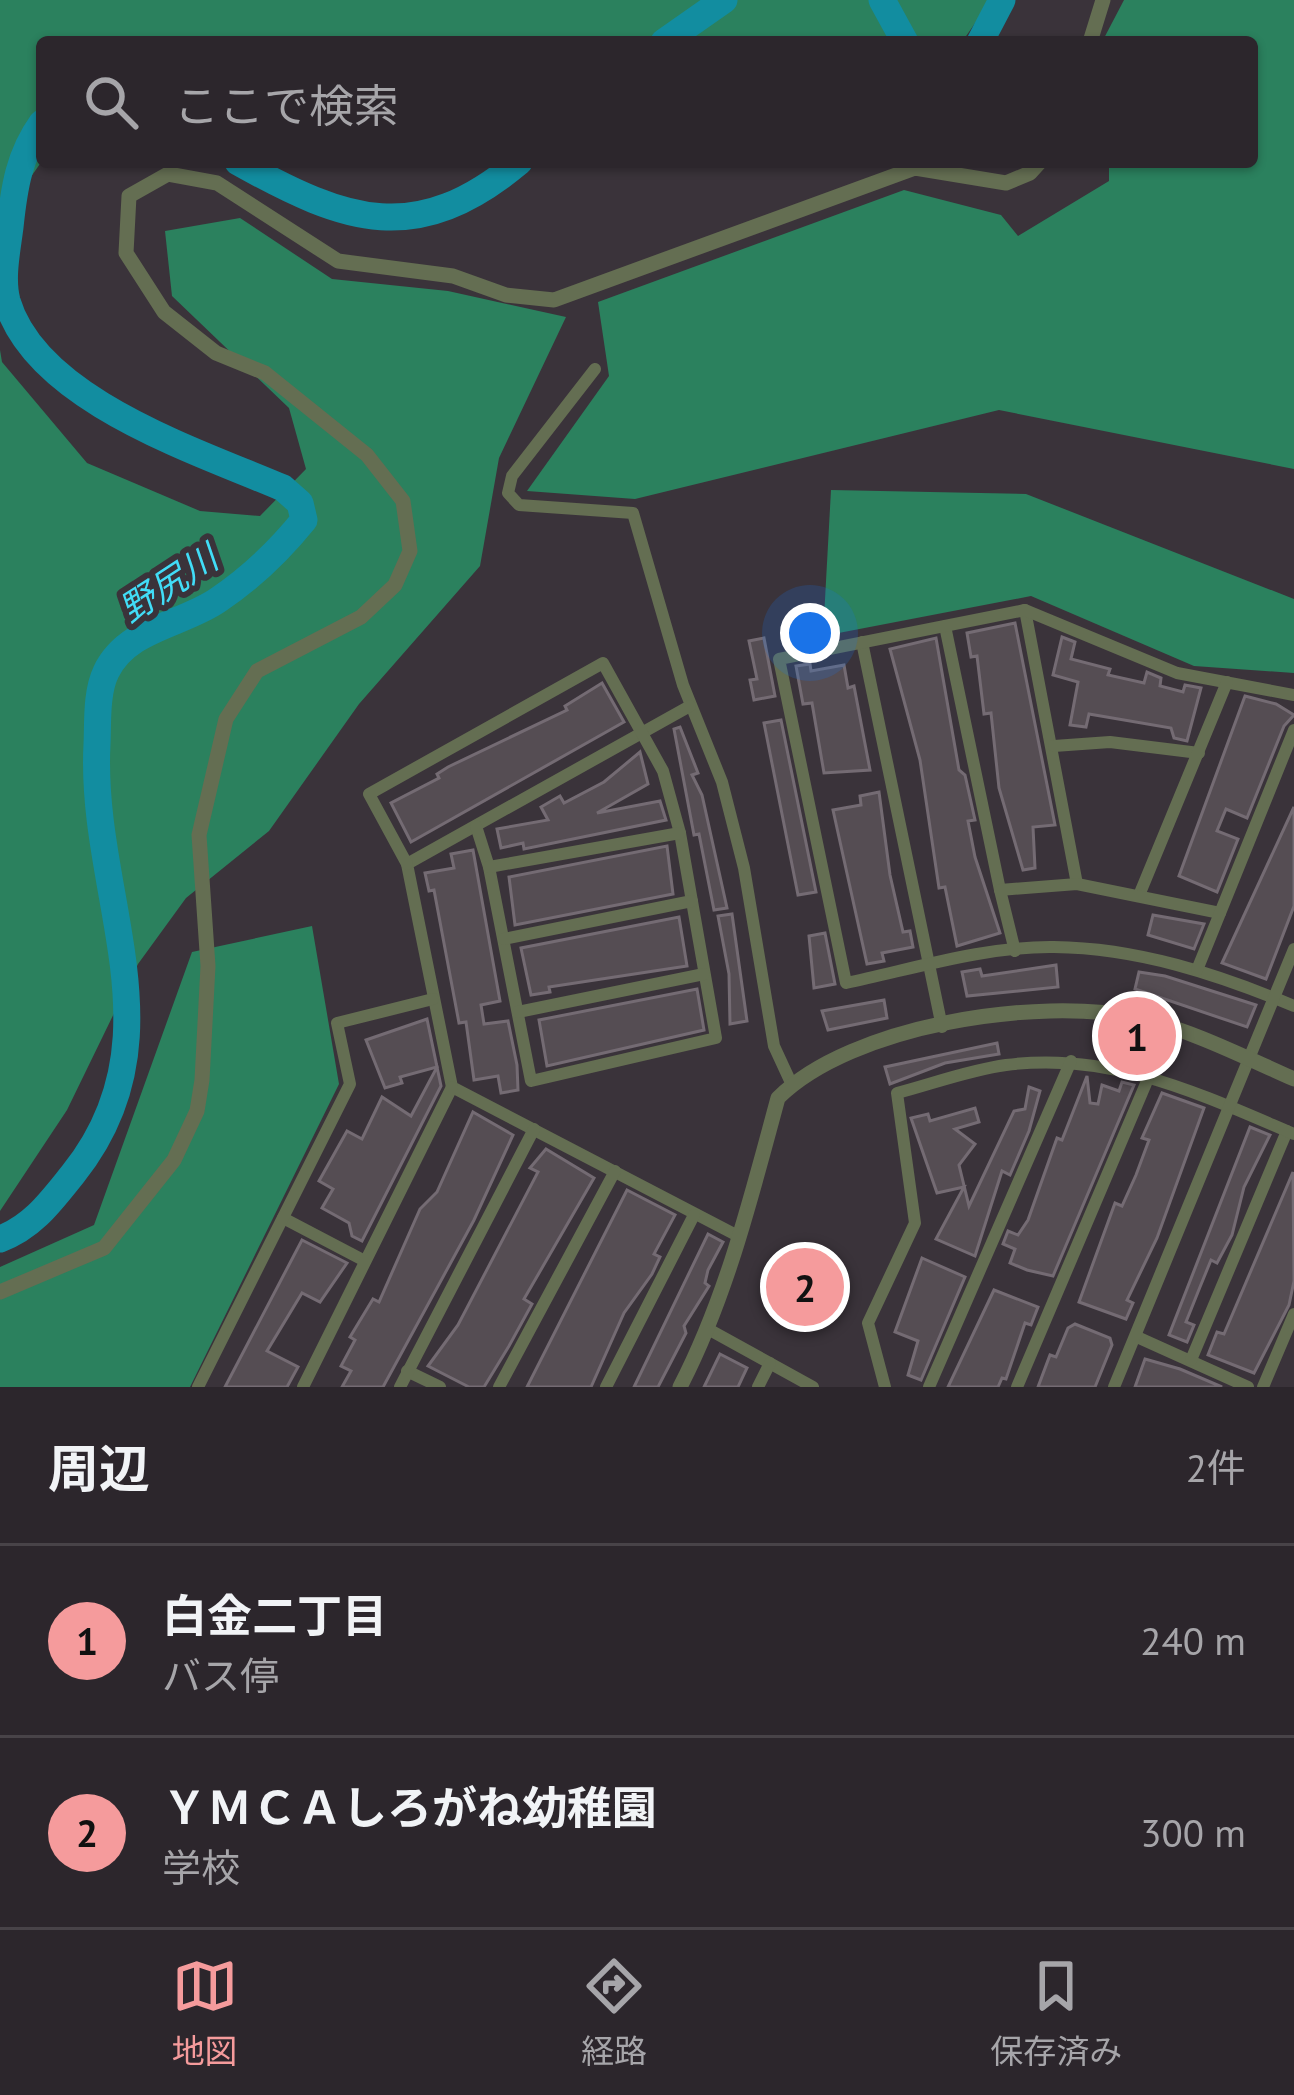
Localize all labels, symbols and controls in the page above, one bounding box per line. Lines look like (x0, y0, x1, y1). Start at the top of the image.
search box (36, 36, 1258, 168)
icon: search (78, 69, 144, 135)
text: ここで検索 (174, 76, 399, 134)
water label: 野尻川 (110, 532, 229, 632)
your location (780, 603, 840, 663)
pin: 1 (1098, 991, 1176, 1081)
pin: 2 (766, 1242, 844, 1332)
text: 周辺 (48, 1435, 150, 1501)
text: 2件 (1186, 1442, 1246, 1493)
text: 白金二丁目 (162, 1586, 387, 1644)
text: 1 (76, 1615, 98, 1666)
text: 240 m (1140, 1615, 1246, 1666)
text: バス停 (162, 1650, 279, 1701)
text: ＹＭＣＡしろがね幼稚園 (162, 1778, 657, 1836)
text: 2 (76, 1807, 98, 1858)
text: 300 m (1140, 1807, 1246, 1858)
text: 学校 (162, 1842, 240, 1893)
tab: 地図 (172, 1953, 238, 2073)
tab: 経路 (581, 1953, 647, 2073)
tab: 保存済み (990, 1953, 1122, 2073)

